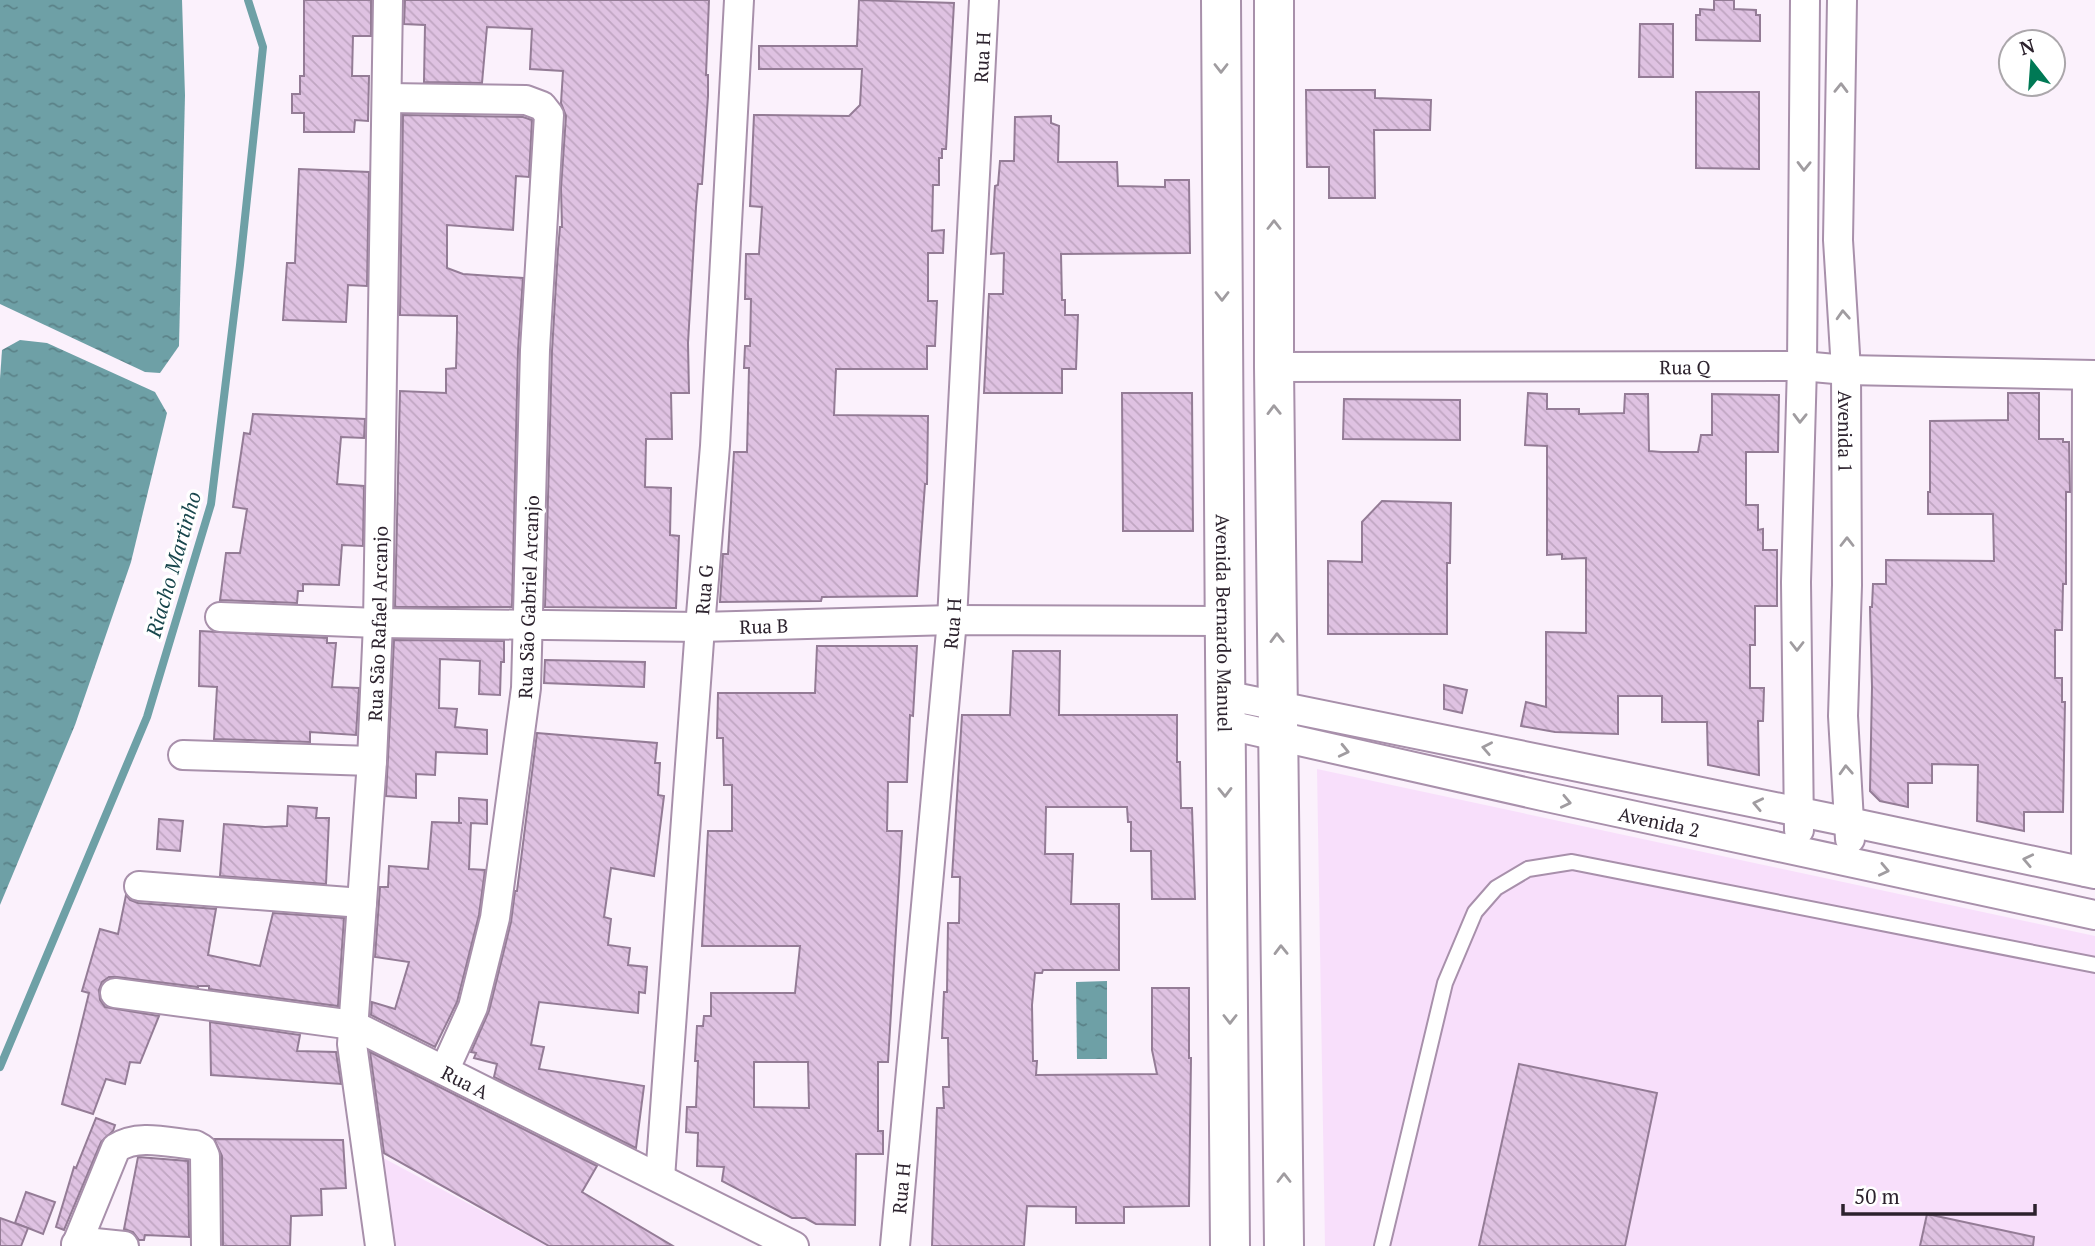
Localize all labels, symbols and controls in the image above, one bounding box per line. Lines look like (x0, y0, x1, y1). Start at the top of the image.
north arrow (1997, 28, 2067, 98)
street label: Rua H (967, 31, 995, 83)
text: N (2016, 32, 2038, 60)
one-way arrow (1213, 63, 1229, 74)
one-way arrow (1833, 82, 1849, 92)
one-way arrow (1796, 161, 1811, 172)
one-way arrow (1266, 219, 1282, 230)
one-way arrow (1214, 290, 1229, 301)
one-way arrow (1836, 309, 1851, 320)
street label: Rua Q (1659, 354, 1712, 379)
street label: Avenida 1 (1834, 390, 1859, 473)
one-way arrow (1266, 404, 1282, 415)
one-way arrow (1792, 413, 1808, 424)
water label: Riacho Martinho (139, 488, 207, 641)
street label: Rua São Gabriel Arcanjo (512, 495, 544, 699)
street label: Avenida Bernardo Manuel (1211, 514, 1238, 732)
street label: Rua São Rafael Arcanjo (361, 526, 392, 722)
one-way arrow (1839, 537, 1855, 547)
street label: Rua G (689, 563, 718, 616)
street label: Rua H (937, 597, 966, 650)
street label: Rua B (739, 612, 789, 638)
one-way arrow (1269, 632, 1285, 642)
one-way arrow (1789, 640, 1804, 651)
one-way arrow (1481, 741, 1493, 756)
one-way arrow (1338, 742, 1350, 757)
one-way arrow (1839, 764, 1854, 775)
one-way arrow (1218, 787, 1233, 798)
one-way arrow (1560, 793, 1572, 808)
one-way arrow (1752, 797, 1764, 812)
street label: Avenida 2 (1616, 800, 1702, 842)
one-way arrow (2022, 853, 2034, 868)
one-way arrow (1878, 861, 1890, 876)
one-way arrow (1273, 945, 1289, 955)
one-way arrow (1222, 1015, 1238, 1025)
street label: Rua A (438, 1059, 493, 1104)
street label: Rua H (885, 1162, 915, 1215)
one-way arrow (1276, 1172, 1292, 1183)
scale bar (1843, 1172, 2036, 1216)
text: 50 m (1854, 1182, 1900, 1210)

